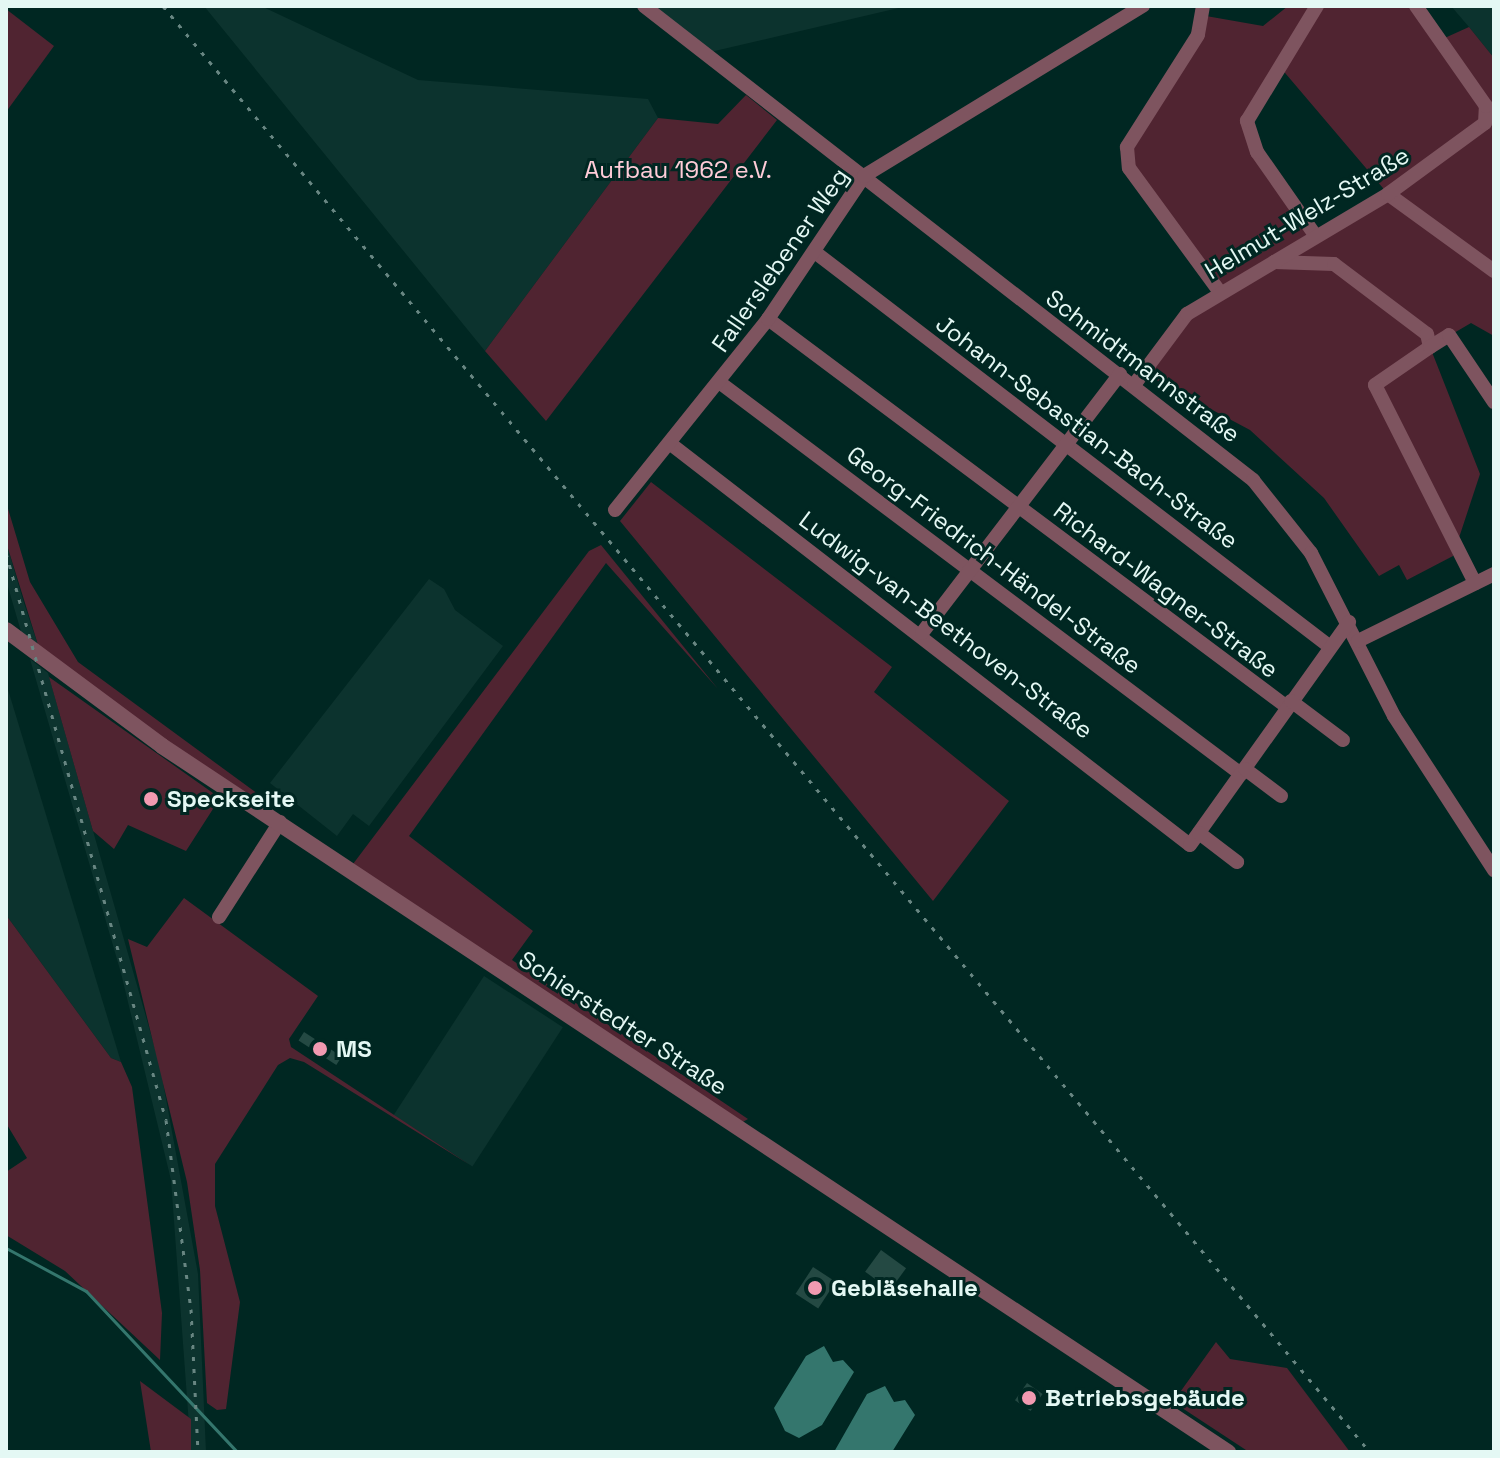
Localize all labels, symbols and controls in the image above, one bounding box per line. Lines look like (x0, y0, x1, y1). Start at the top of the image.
street label: Helmut-Welz-Straße (1200, 141, 1414, 285)
park label: Aufbau 1962 e.V. (584, 156, 772, 184)
street label: Fallerslebener Weg (706, 162, 854, 358)
street label: Schmidtmannstraße (1040, 284, 1246, 448)
street label: Johann-Sebastian-Bach-Straße (930, 309, 1244, 555)
street label: Georg-Friedrich-Händel-Straße (841, 440, 1147, 680)
street label: Richard-Wagner-Straße (1048, 496, 1284, 684)
street label: Ludwig-van-Beethoven-Straße (794, 505, 1098, 745)
place label: Speckseite (167, 785, 295, 813)
marker: Speckseite (142, 790, 160, 808)
street label: Schierstedter Straße (513, 945, 733, 1101)
place label: MS (336, 1035, 372, 1063)
marker: MS (311, 1040, 329, 1058)
place label: Gebläsehalle (831, 1274, 978, 1302)
marker: Gebläsehalle (806, 1279, 824, 1297)
place label: Betriebsgebäude (1045, 1384, 1245, 1412)
marker: Betriebsgebäude (1020, 1389, 1038, 1407)

